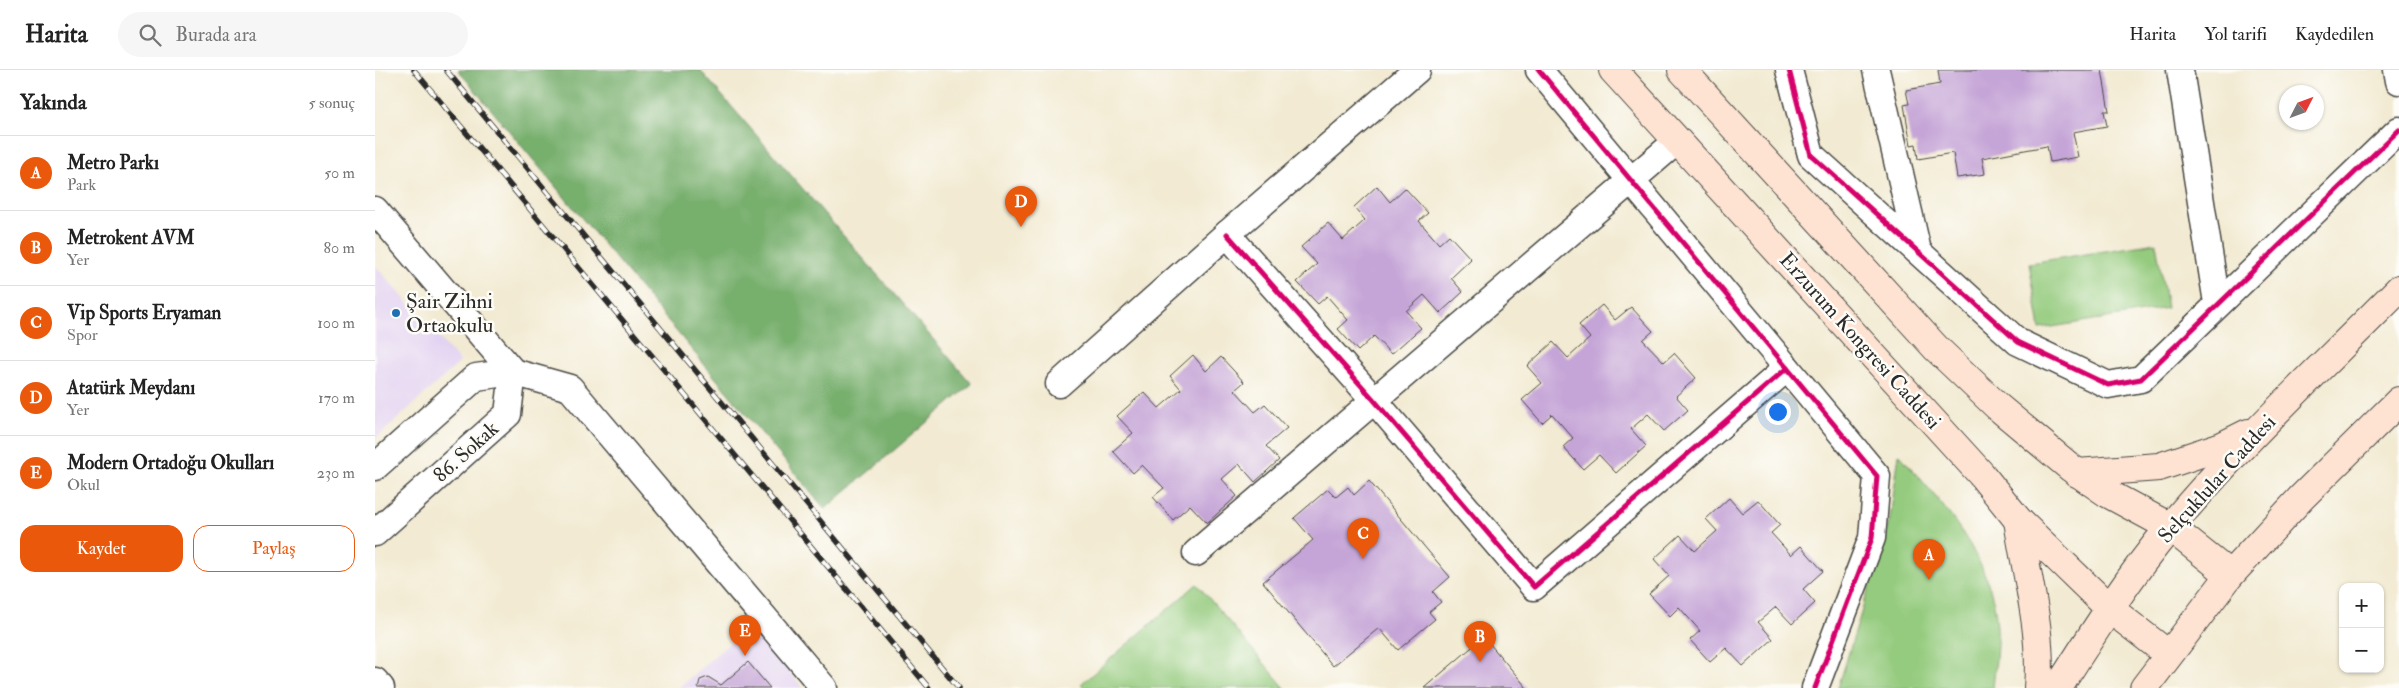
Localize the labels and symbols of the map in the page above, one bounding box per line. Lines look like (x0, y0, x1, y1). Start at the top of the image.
north arrow (2279, 85, 2324, 130)
pin: D (1005, 186, 1037, 227)
street label: Erzurum Kongresi Caddesi (1773, 247, 1947, 435)
place label: Şair Zihni Ortaokulu (406, 288, 493, 339)
marker: Şair Zihni Ortaokulu (390, 307, 402, 319)
your location (1765, 399, 1791, 425)
street label: Selçuklular Caddesi (2152, 409, 2282, 549)
street label: 86. Sokak (428, 415, 504, 489)
pin: C (1347, 518, 1379, 559)
pin: A (1913, 539, 1945, 580)
pin: E (729, 615, 761, 656)
pin: B (1464, 621, 1496, 662)

